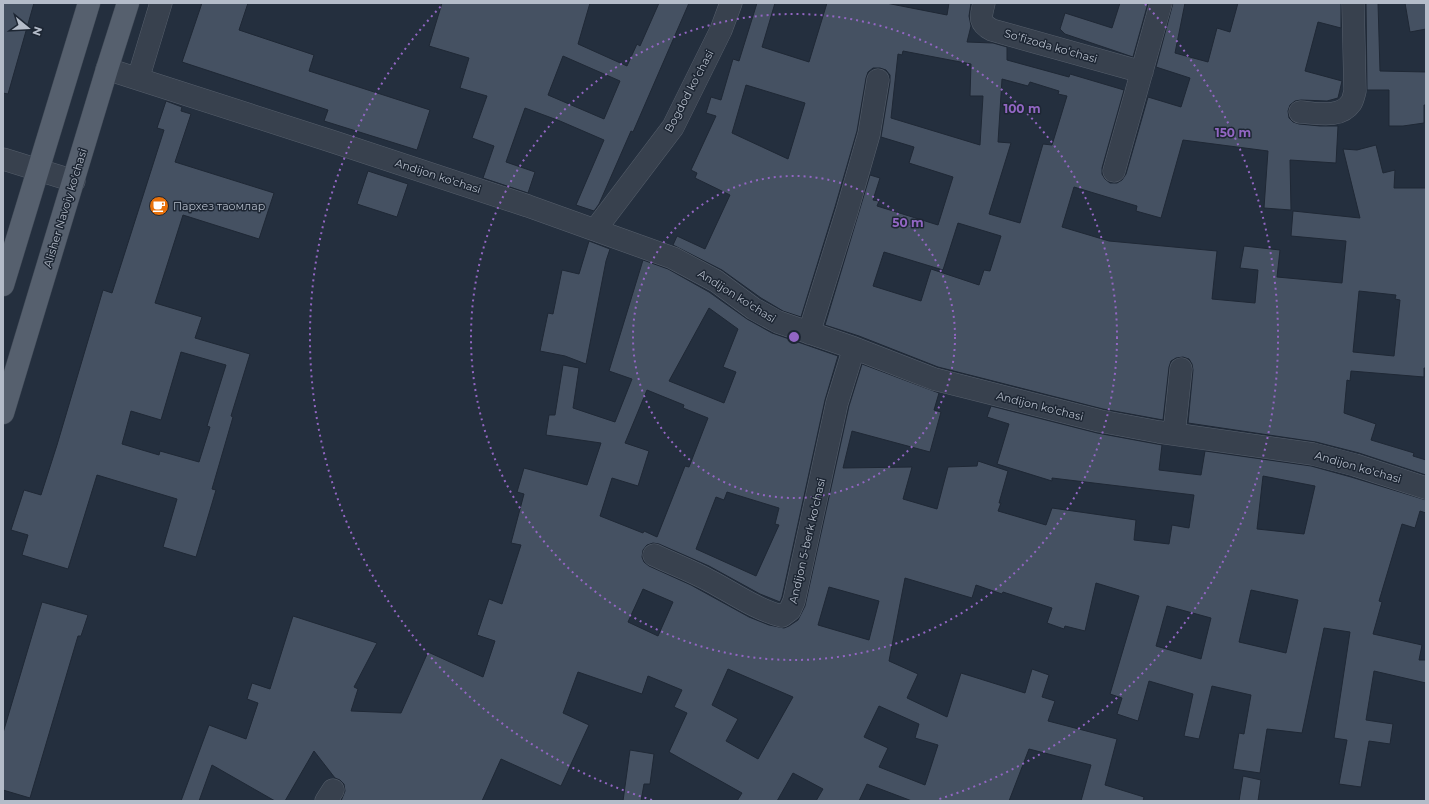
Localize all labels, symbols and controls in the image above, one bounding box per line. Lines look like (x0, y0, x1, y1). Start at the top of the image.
north arrow (8, 8, 48, 48)
text: N (29, 25, 46, 37)
street label: Soʻfizoda koʻchasi (1003, 26, 1099, 66)
street label: Bogdod koʻchasi (661, 47, 717, 135)
text: 100 m (1004, 101, 1040, 116)
text: 150 m (1215, 125, 1251, 140)
street label: Alisher Navoiy ko'chasi (40, 147, 90, 269)
street label: Andijon ko'chasi (393, 156, 483, 196)
cafe icon: Пархез таомлар (148, 195, 170, 217)
place label: Пархез таомлар (173, 199, 265, 213)
text: 50 m (892, 215, 924, 230)
street label: Andijon ko'chasi (695, 266, 779, 326)
centre of rings (787, 330, 801, 344)
street label: Andijon ko'chasi (995, 388, 1085, 424)
street label: Andijon ko'chasi (1313, 448, 1403, 486)
street label: Аndijon 5-berk koʻchasi (786, 477, 828, 605)

